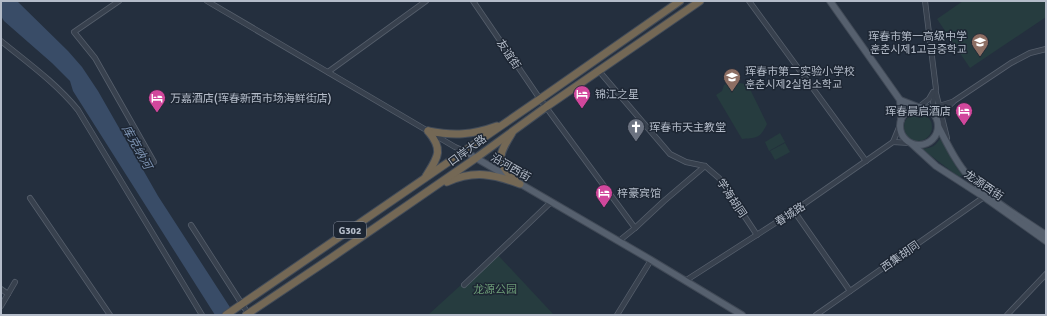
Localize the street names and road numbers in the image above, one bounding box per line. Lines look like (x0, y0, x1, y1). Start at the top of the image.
street label: 友谊街 (494, 37, 523, 72)
street label: 口岸大路 (446, 132, 489, 169)
street label: 沿河西街 (488, 151, 533, 184)
street label: 龙源西街 (962, 168, 1006, 203)
street label: 学海胡同 (714, 176, 749, 220)
street label: 春城路 (773, 200, 808, 229)
road number: G302 (334, 222, 366, 238)
street label: 西集胡同 (879, 238, 922, 274)

